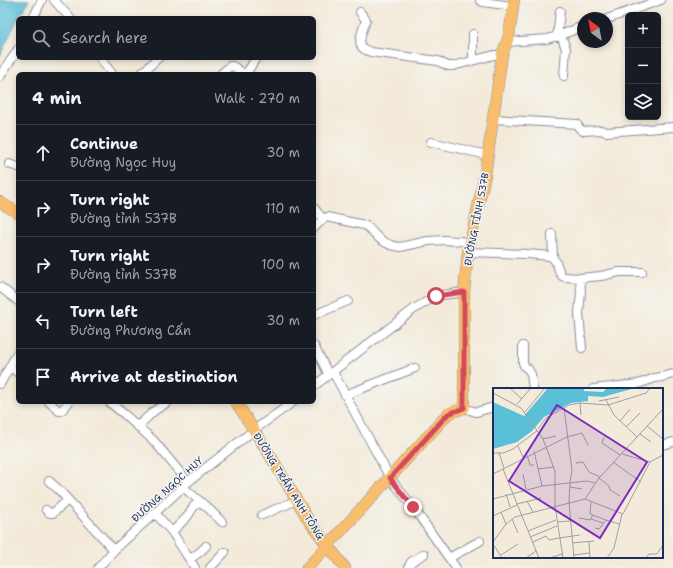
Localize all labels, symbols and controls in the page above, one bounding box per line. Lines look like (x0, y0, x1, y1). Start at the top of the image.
north arrow (577, 12, 613, 48)
map controls (625, 12, 661, 120)
button: + (625, 12, 661, 48)
search box (16, 16, 316, 60)
icon: search (30, 27, 52, 49)
text: Search here (62, 28, 148, 48)
button: − (625, 48, 661, 84)
button: layers (625, 84, 661, 120)
text: 4 min (32, 87, 82, 109)
text: Walk · 270 m (214, 90, 300, 107)
text: Continue (70, 134, 138, 154)
icon: ahead (32, 142, 54, 164)
text: 30 m (266, 144, 300, 161)
text: Đường Ngọc Huy (70, 154, 176, 171)
street label: ĐƯỜNG TỈNH 537B (461, 171, 492, 267)
text: Turn right (70, 190, 150, 210)
icon: right (32, 198, 54, 220)
text: 110 m (265, 200, 300, 217)
text: Đường tỉnh 537B (70, 210, 177, 227)
text: Turn right (70, 246, 150, 266)
icon: right (32, 254, 54, 276)
text: 100 m (261, 256, 300, 273)
text: Đường tỉnh 537B (70, 266, 177, 283)
route start (427, 287, 445, 305)
text: Turn left (70, 302, 138, 322)
icon: left (32, 310, 54, 332)
text: 30 m (266, 312, 300, 329)
text: Đường Phương Cấn (70, 322, 191, 339)
icon: arrive (32, 366, 54, 388)
text: Arrive at destination (70, 367, 238, 387)
inset map (493, 388, 663, 558)
street label: ĐƯỜNG TRẦN ANH TÔNG (250, 430, 328, 543)
street label: ĐƯỜNG NGỌC HUY (129, 454, 206, 525)
route end (404, 498, 422, 516)

